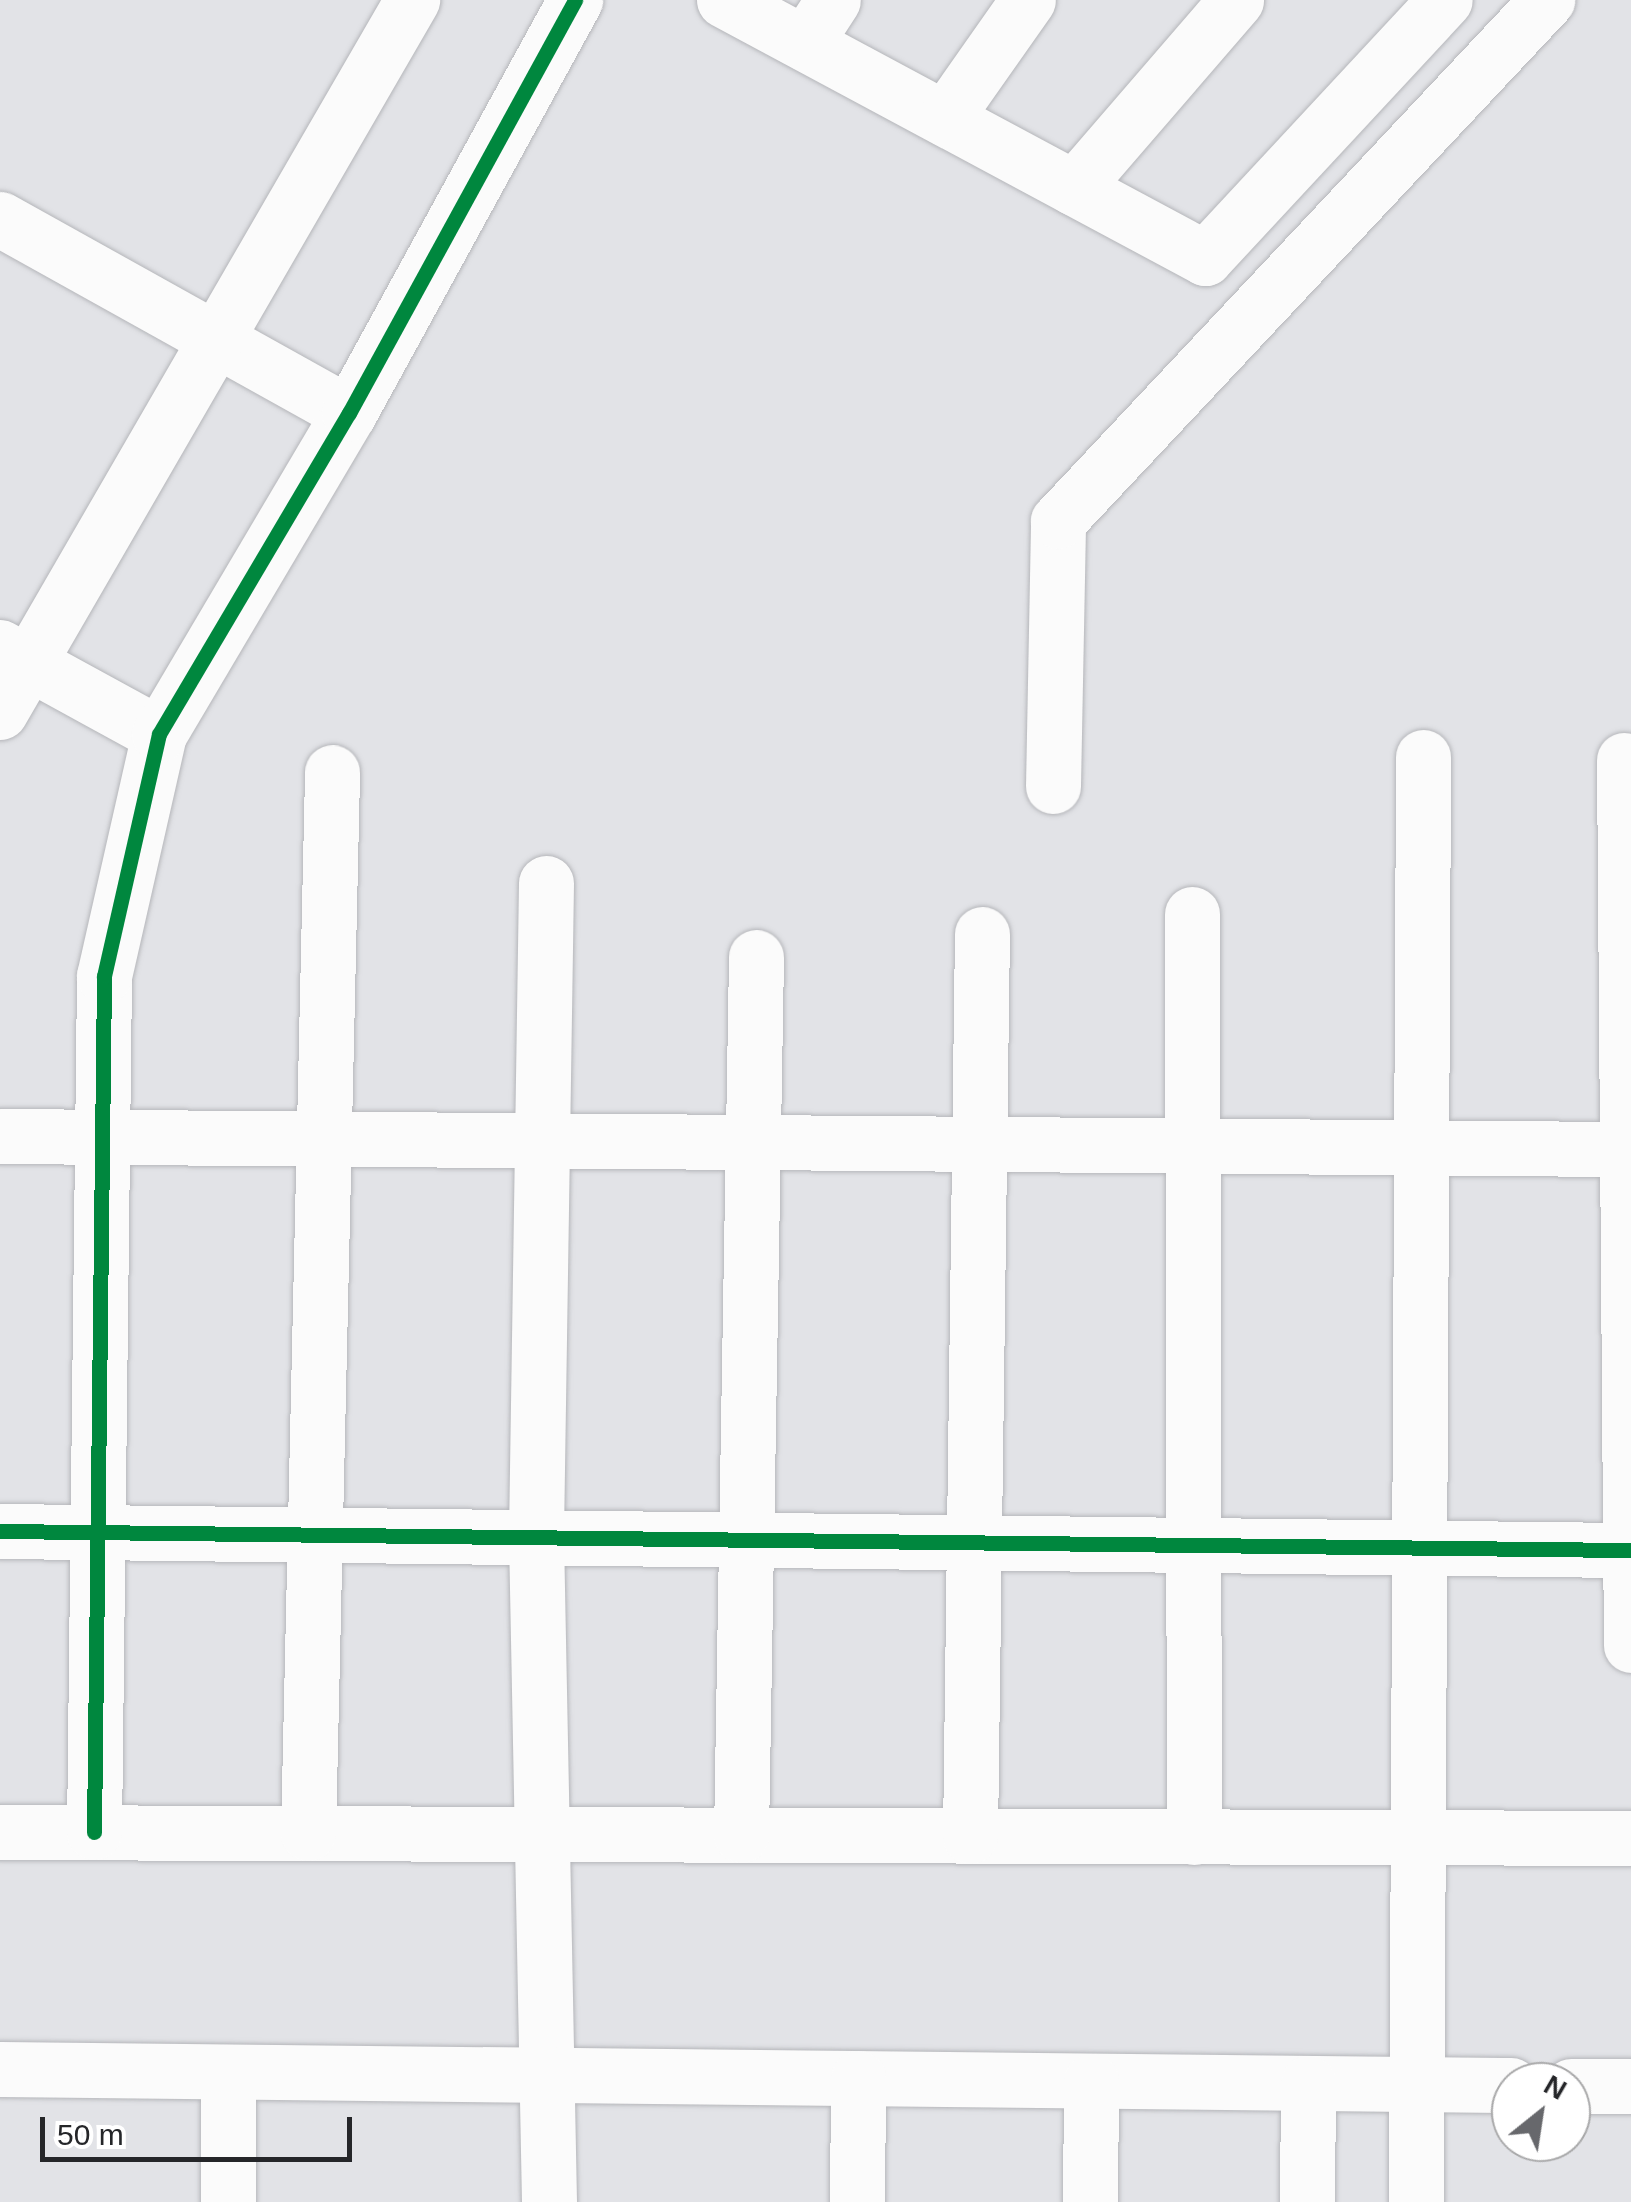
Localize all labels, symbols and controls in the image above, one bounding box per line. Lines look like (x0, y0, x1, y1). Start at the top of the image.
north arrow (1491, 2062, 1591, 2162)
text: N (1539, 2069, 1572, 2106)
scale bar (45, 2097, 358, 2159)
text: 50 m (57, 2118, 124, 2151)

